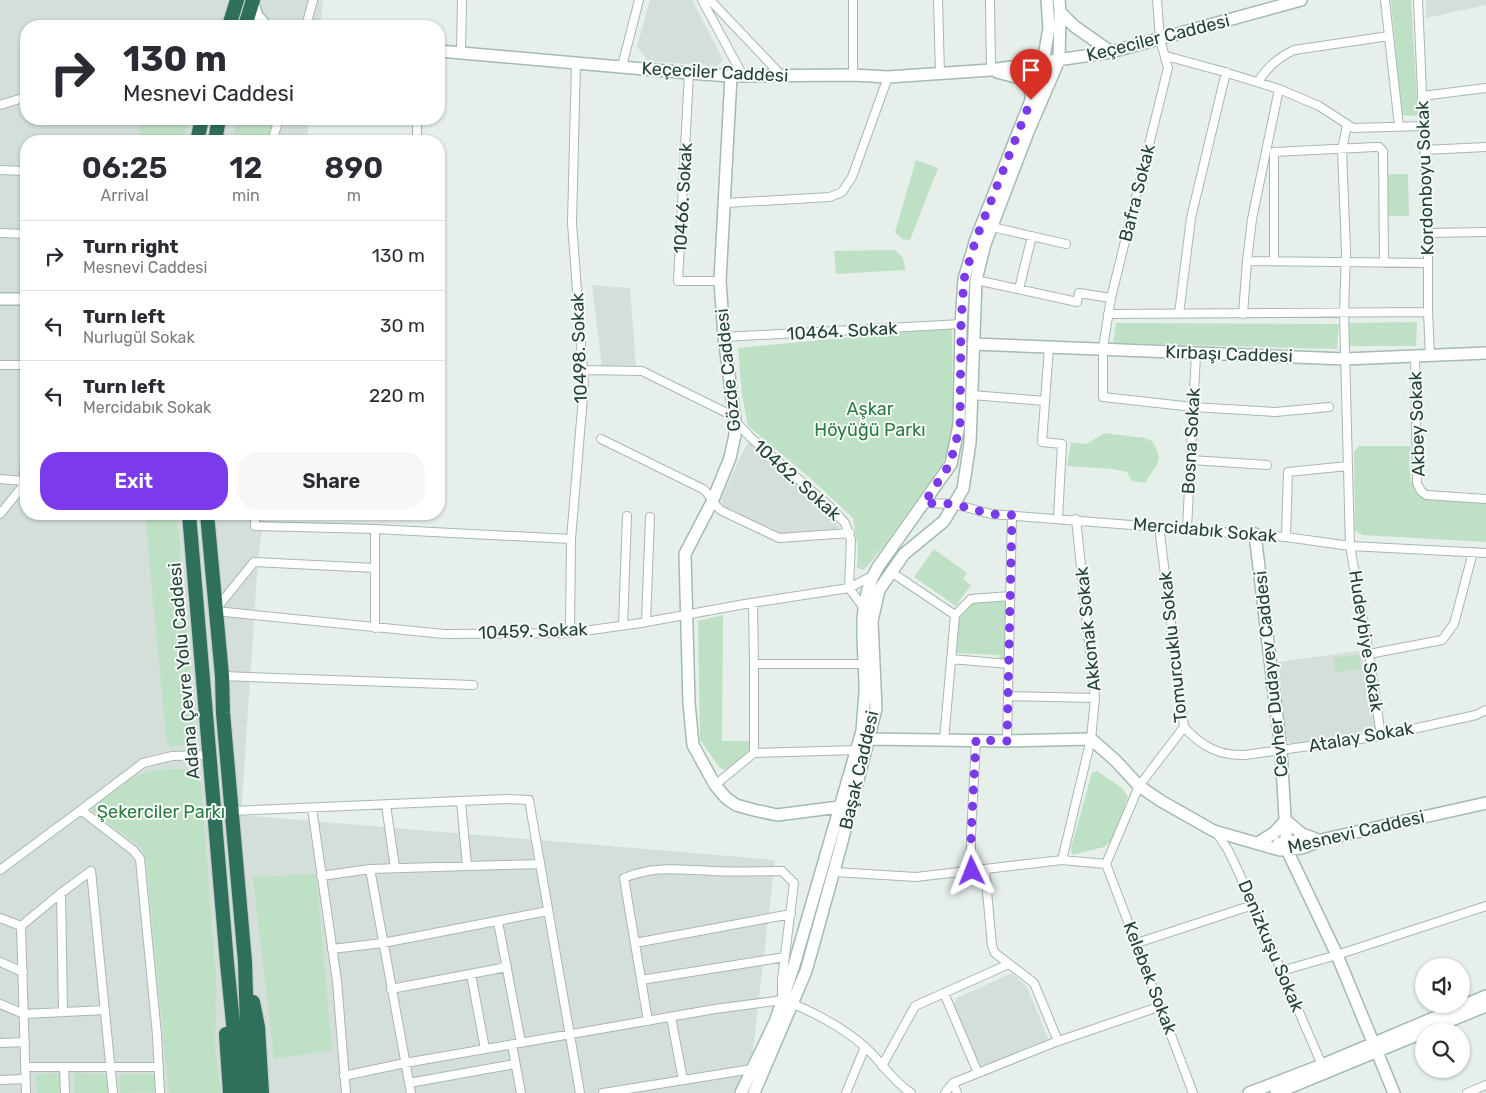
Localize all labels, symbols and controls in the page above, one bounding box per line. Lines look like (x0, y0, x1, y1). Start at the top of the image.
street label: Keçeciler Caddesi (1084, 10, 1232, 66)
text: 130 m (123, 38, 227, 80)
icon: right (40, 40, 105, 105)
pin (1010, 49, 1052, 100)
icon: arrive (1017, 56, 1045, 84)
street label: Keçeciler Caddesi (641, 57, 789, 87)
text: Mesnevi Caddesi (123, 80, 294, 107)
street label: Kordonboyu Sokak (1411, 99, 1439, 256)
street label: 10466. Sokak (669, 141, 697, 254)
street label: Bafra Sokak (1114, 141, 1160, 244)
text: 06:25 (82, 150, 167, 186)
text: 12 (229, 150, 263, 186)
text: 890 (324, 150, 383, 186)
text: Arrival (101, 186, 149, 205)
text: min (232, 186, 260, 205)
text: m (347, 186, 361, 205)
text: Turn right (83, 235, 178, 258)
icon: right (40, 242, 68, 270)
text: 130 m (372, 244, 425, 267)
text: Mesnevi Caddesi (83, 258, 207, 277)
street label: 10498. Sokak (566, 291, 592, 404)
text: Turn left (83, 305, 165, 328)
street label: Gözde Caddesi (711, 307, 745, 433)
icon: left (40, 312, 68, 340)
text: 30 m (380, 314, 425, 337)
street label: 10464. Sokak (786, 317, 899, 345)
text: Nurlugül Sokak (83, 328, 195, 347)
street label: Kırbaşı Caddesi (1165, 341, 1293, 367)
street label: Akbey Sokak (1404, 370, 1430, 477)
text: Turn left (83, 375, 165, 398)
icon: left (40, 382, 68, 410)
text: 220 m (369, 384, 425, 407)
street label: Bosna Sokak (1177, 386, 1205, 495)
text: Mercidabık Sokak (83, 398, 211, 417)
park label: Aşkar Höyüğü Parkı (814, 398, 926, 441)
street label: 10462. Sokak (749, 435, 846, 526)
button: Exit (40, 452, 228, 510)
button: Share (238, 452, 425, 510)
street label: Mercidabık Sokak (1132, 513, 1279, 547)
street label: Adana Çevre Yolu Caddesi (164, 562, 204, 780)
street label: Akkonak Sokak (1070, 565, 1105, 692)
street label: Hudeybiye Sokak (1344, 569, 1388, 714)
street label: Tomurcuklu Sokak (1154, 570, 1192, 724)
street label: Cevher Dudayev Caddesi (1249, 570, 1293, 778)
street label: 10459. Sokak (478, 618, 589, 644)
street label: Başak Caddesi (835, 708, 883, 832)
street label: Atalay Sokak (1307, 717, 1416, 757)
park label: Şekerciler Parkı (97, 801, 225, 823)
street label: Mesnevi Caddesi (1285, 806, 1427, 858)
position arrow (945, 844, 997, 896)
street label: Denizkuşu Sokak (1233, 877, 1309, 1016)
street label: Kelebek Sokak (1118, 919, 1182, 1038)
map controls (1415, 958, 1470, 1078)
button: sound (1415, 958, 1470, 1013)
button: search (1415, 1023, 1470, 1078)

